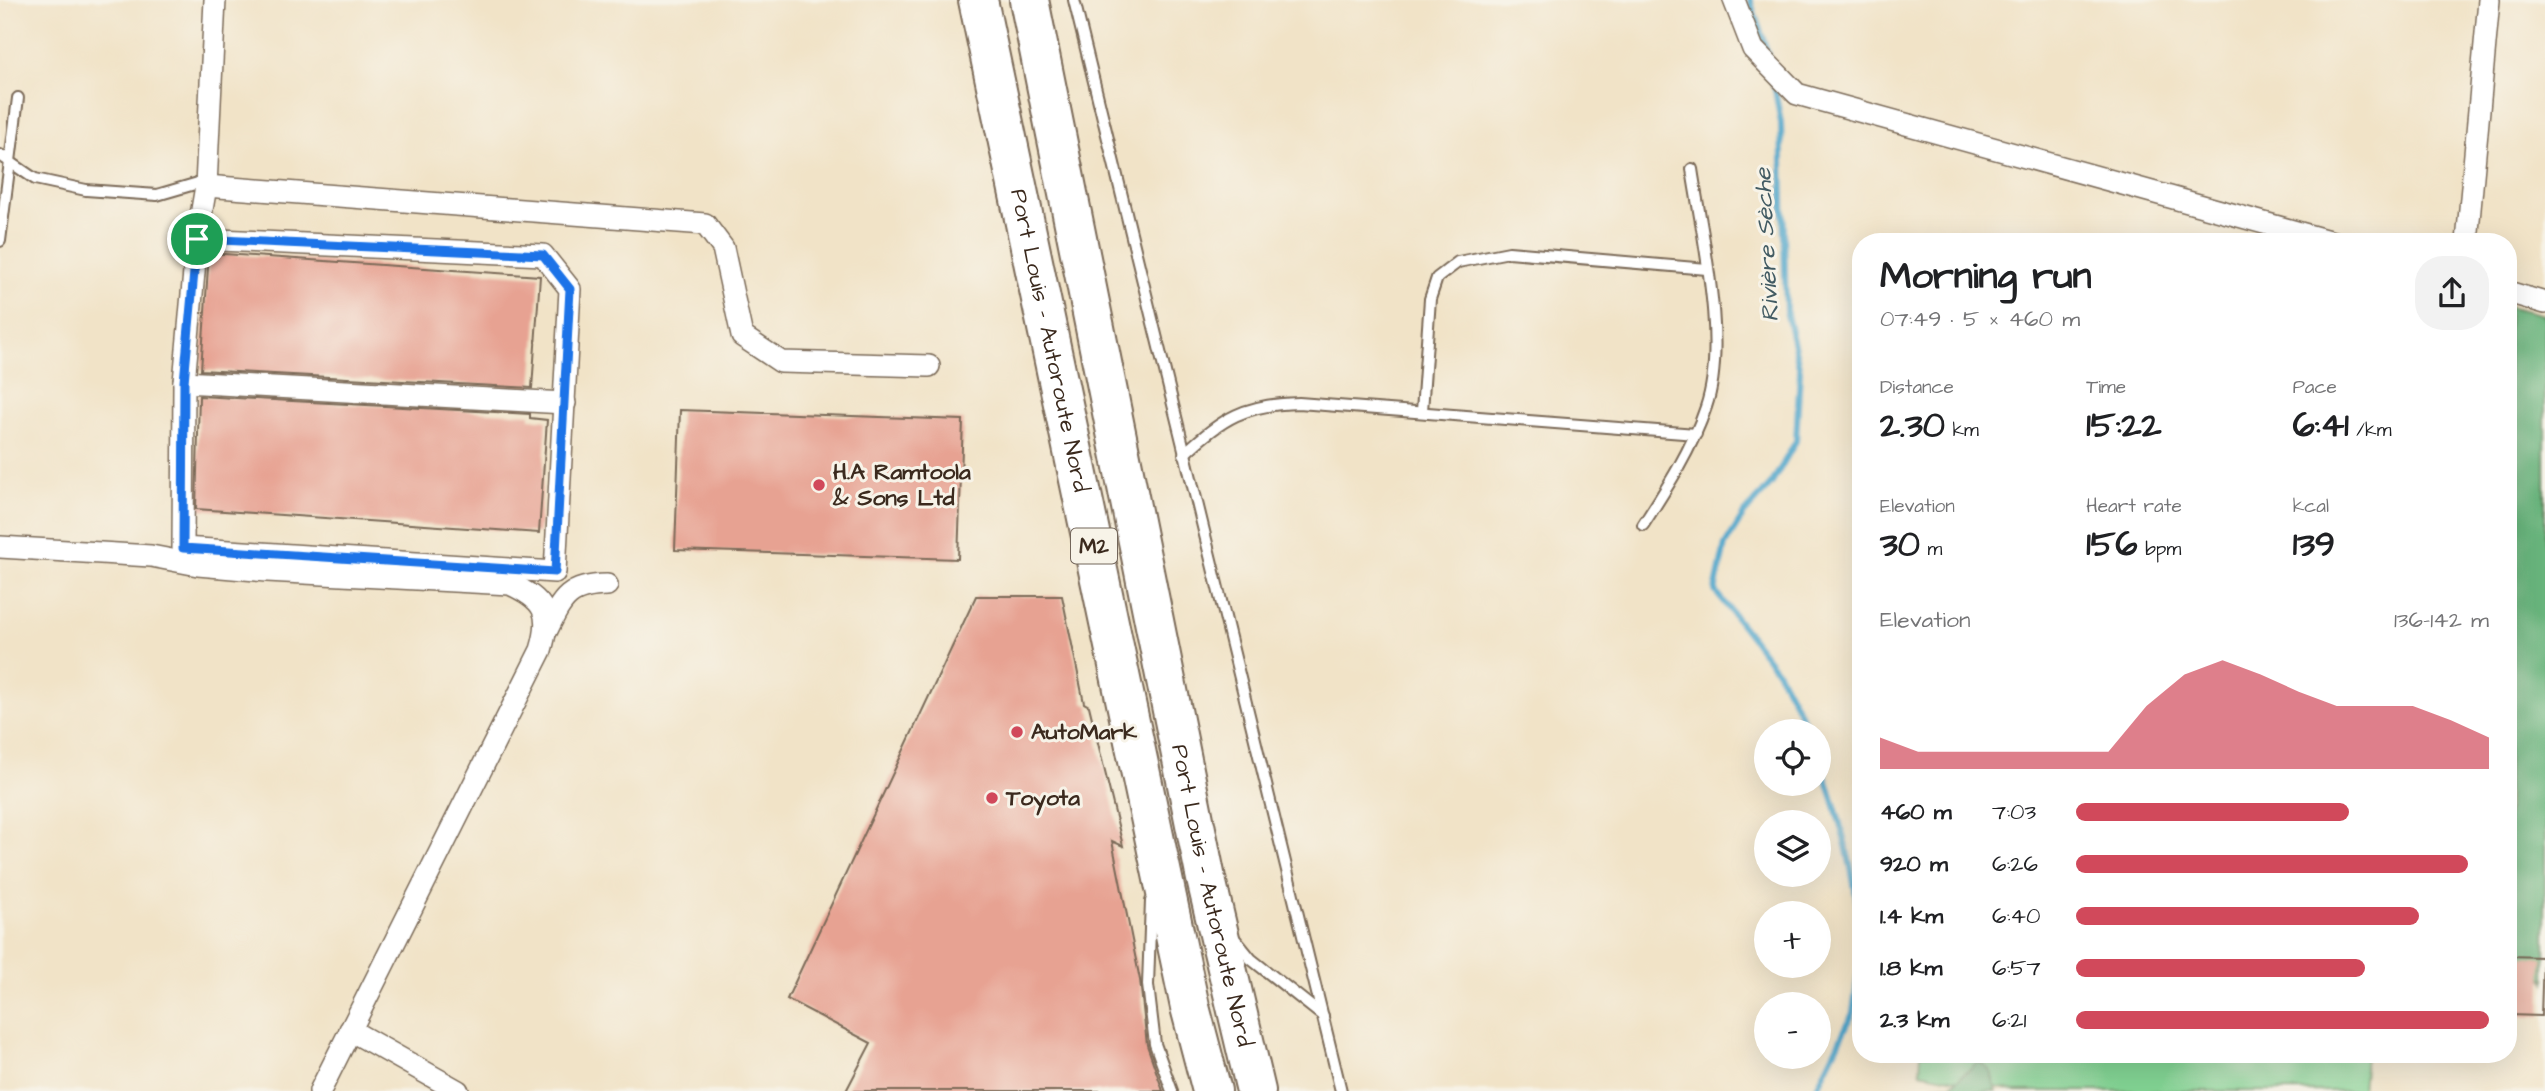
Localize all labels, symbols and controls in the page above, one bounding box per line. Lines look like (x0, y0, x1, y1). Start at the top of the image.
water label: Rivière Sèche (1746, 166, 1788, 323)
street label: Port Louis – Autoroute Nord (1002, 186, 1097, 495)
pin (167, 209, 227, 269)
icon: arrive (178, 220, 216, 258)
text: Morning run (1880, 251, 2092, 303)
button: share (2415, 256, 2489, 330)
text: 07:49 · 5 × 460 m (1880, 303, 2080, 335)
text: Distance (1880, 374, 1954, 401)
text: Time (2086, 374, 2126, 401)
text: Pace (2293, 374, 2337, 401)
text: 2.30 (1880, 401, 1945, 450)
text: 15:22 (2086, 401, 2162, 450)
text: 6:41 (2293, 401, 2349, 450)
text: km (1945, 417, 1979, 444)
text: /km (2349, 417, 2391, 444)
place label: H.A Ramtoola & Sons Ltd (832, 456, 971, 514)
marker: H.A Ramtoola & Sons Ltd (811, 477, 827, 493)
text: Elevation (1880, 493, 1955, 520)
text: Heart rate (2086, 493, 2182, 520)
text: kcal (2293, 493, 2329, 520)
text: 30 (1880, 520, 1920, 569)
text: 156 (2086, 520, 2138, 569)
text: 139 (2293, 520, 2335, 569)
road number: M2 (1071, 528, 1117, 564)
text: m (1920, 536, 1942, 563)
text: bpm (2138, 536, 2181, 563)
text: Elevation (1880, 604, 1971, 636)
text: 136–142 m (2394, 604, 2489, 636)
place label: AutoMark (1031, 716, 1138, 748)
map controls (1754, 719, 1831, 1069)
button: locate (1754, 719, 1831, 796)
marker: AutoMark (1009, 724, 1025, 740)
street label: Port Louis – Autoroute Nord (1163, 741, 1261, 1050)
place label: Toyota (1005, 782, 1080, 816)
marker: Toyota (984, 790, 1000, 806)
text: 460 m (1880, 796, 1952, 828)
text: 7:03 (1992, 796, 2036, 828)
button: layers (1754, 810, 1831, 887)
text: 920 m (1880, 848, 1948, 880)
text: 6:26 (1992, 848, 2038, 880)
text: 1.4 km (1880, 900, 1943, 932)
text: 6:40 (1992, 900, 2040, 932)
button: + (1754, 901, 1831, 978)
text: 1.8 km (1880, 952, 1942, 984)
text: 6:57 (1992, 952, 2041, 984)
button: − (1754, 992, 1831, 1069)
text: 2.3 km (1880, 1004, 1949, 1036)
text: 6:21 (1992, 1004, 2026, 1036)

